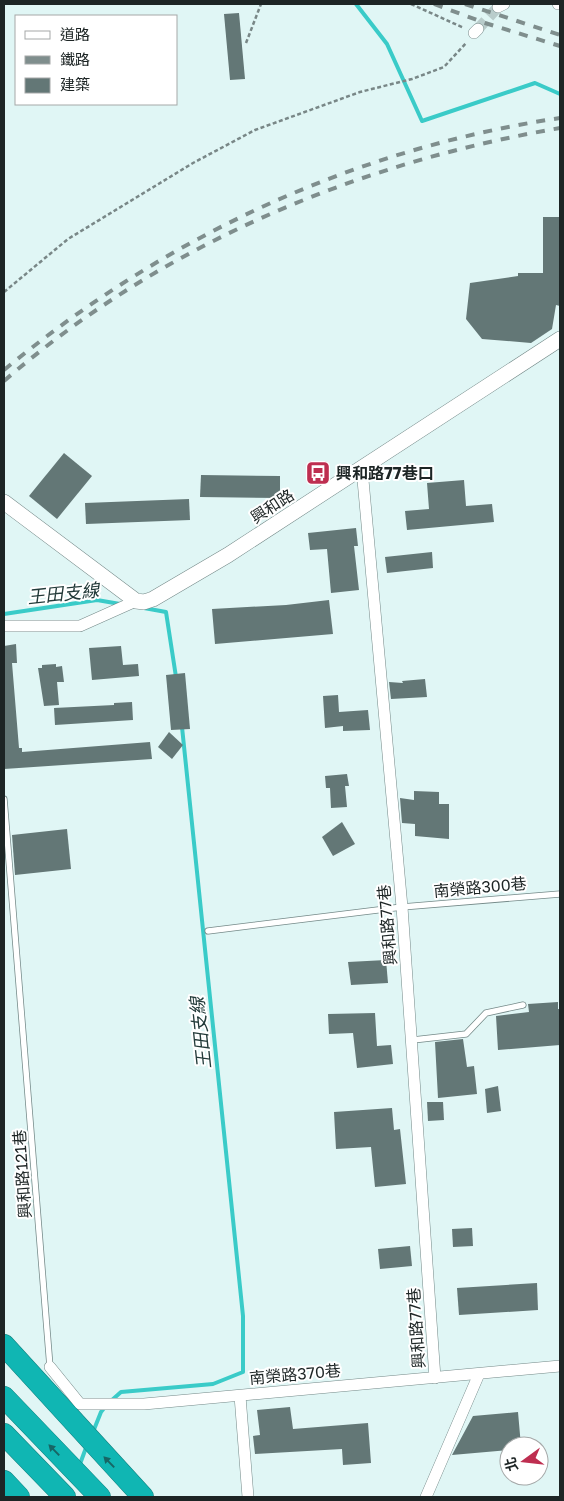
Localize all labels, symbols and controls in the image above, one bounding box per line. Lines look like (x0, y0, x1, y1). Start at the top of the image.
legend (15, 15, 178, 105)
text: 道路 (60, 25, 90, 43)
text: 鐵路 (60, 50, 90, 68)
text: 建築 (60, 75, 90, 93)
bus stop icon: 興和路77巷口 (305, 460, 331, 486)
place label: 興和路77巷口 (336, 463, 433, 483)
street label: 興和路 (246, 485, 298, 527)
water label: 王田支線 (26, 578, 102, 608)
street label: 南榮路300巷 (433, 873, 527, 901)
street label: 興和路77巷 (374, 884, 400, 966)
water label: 王田支線 (185, 994, 215, 1070)
street label: 興和路121巷 (9, 1129, 35, 1219)
street label: 興和路77巷 (403, 1287, 429, 1369)
street label: 南榮路370巷 (248, 1360, 342, 1388)
north arrow (499, 1436, 549, 1486)
one-way arrow (48, 1444, 60, 1456)
one-way arrow (103, 1456, 115, 1468)
text: 北 (501, 1456, 521, 1473)

